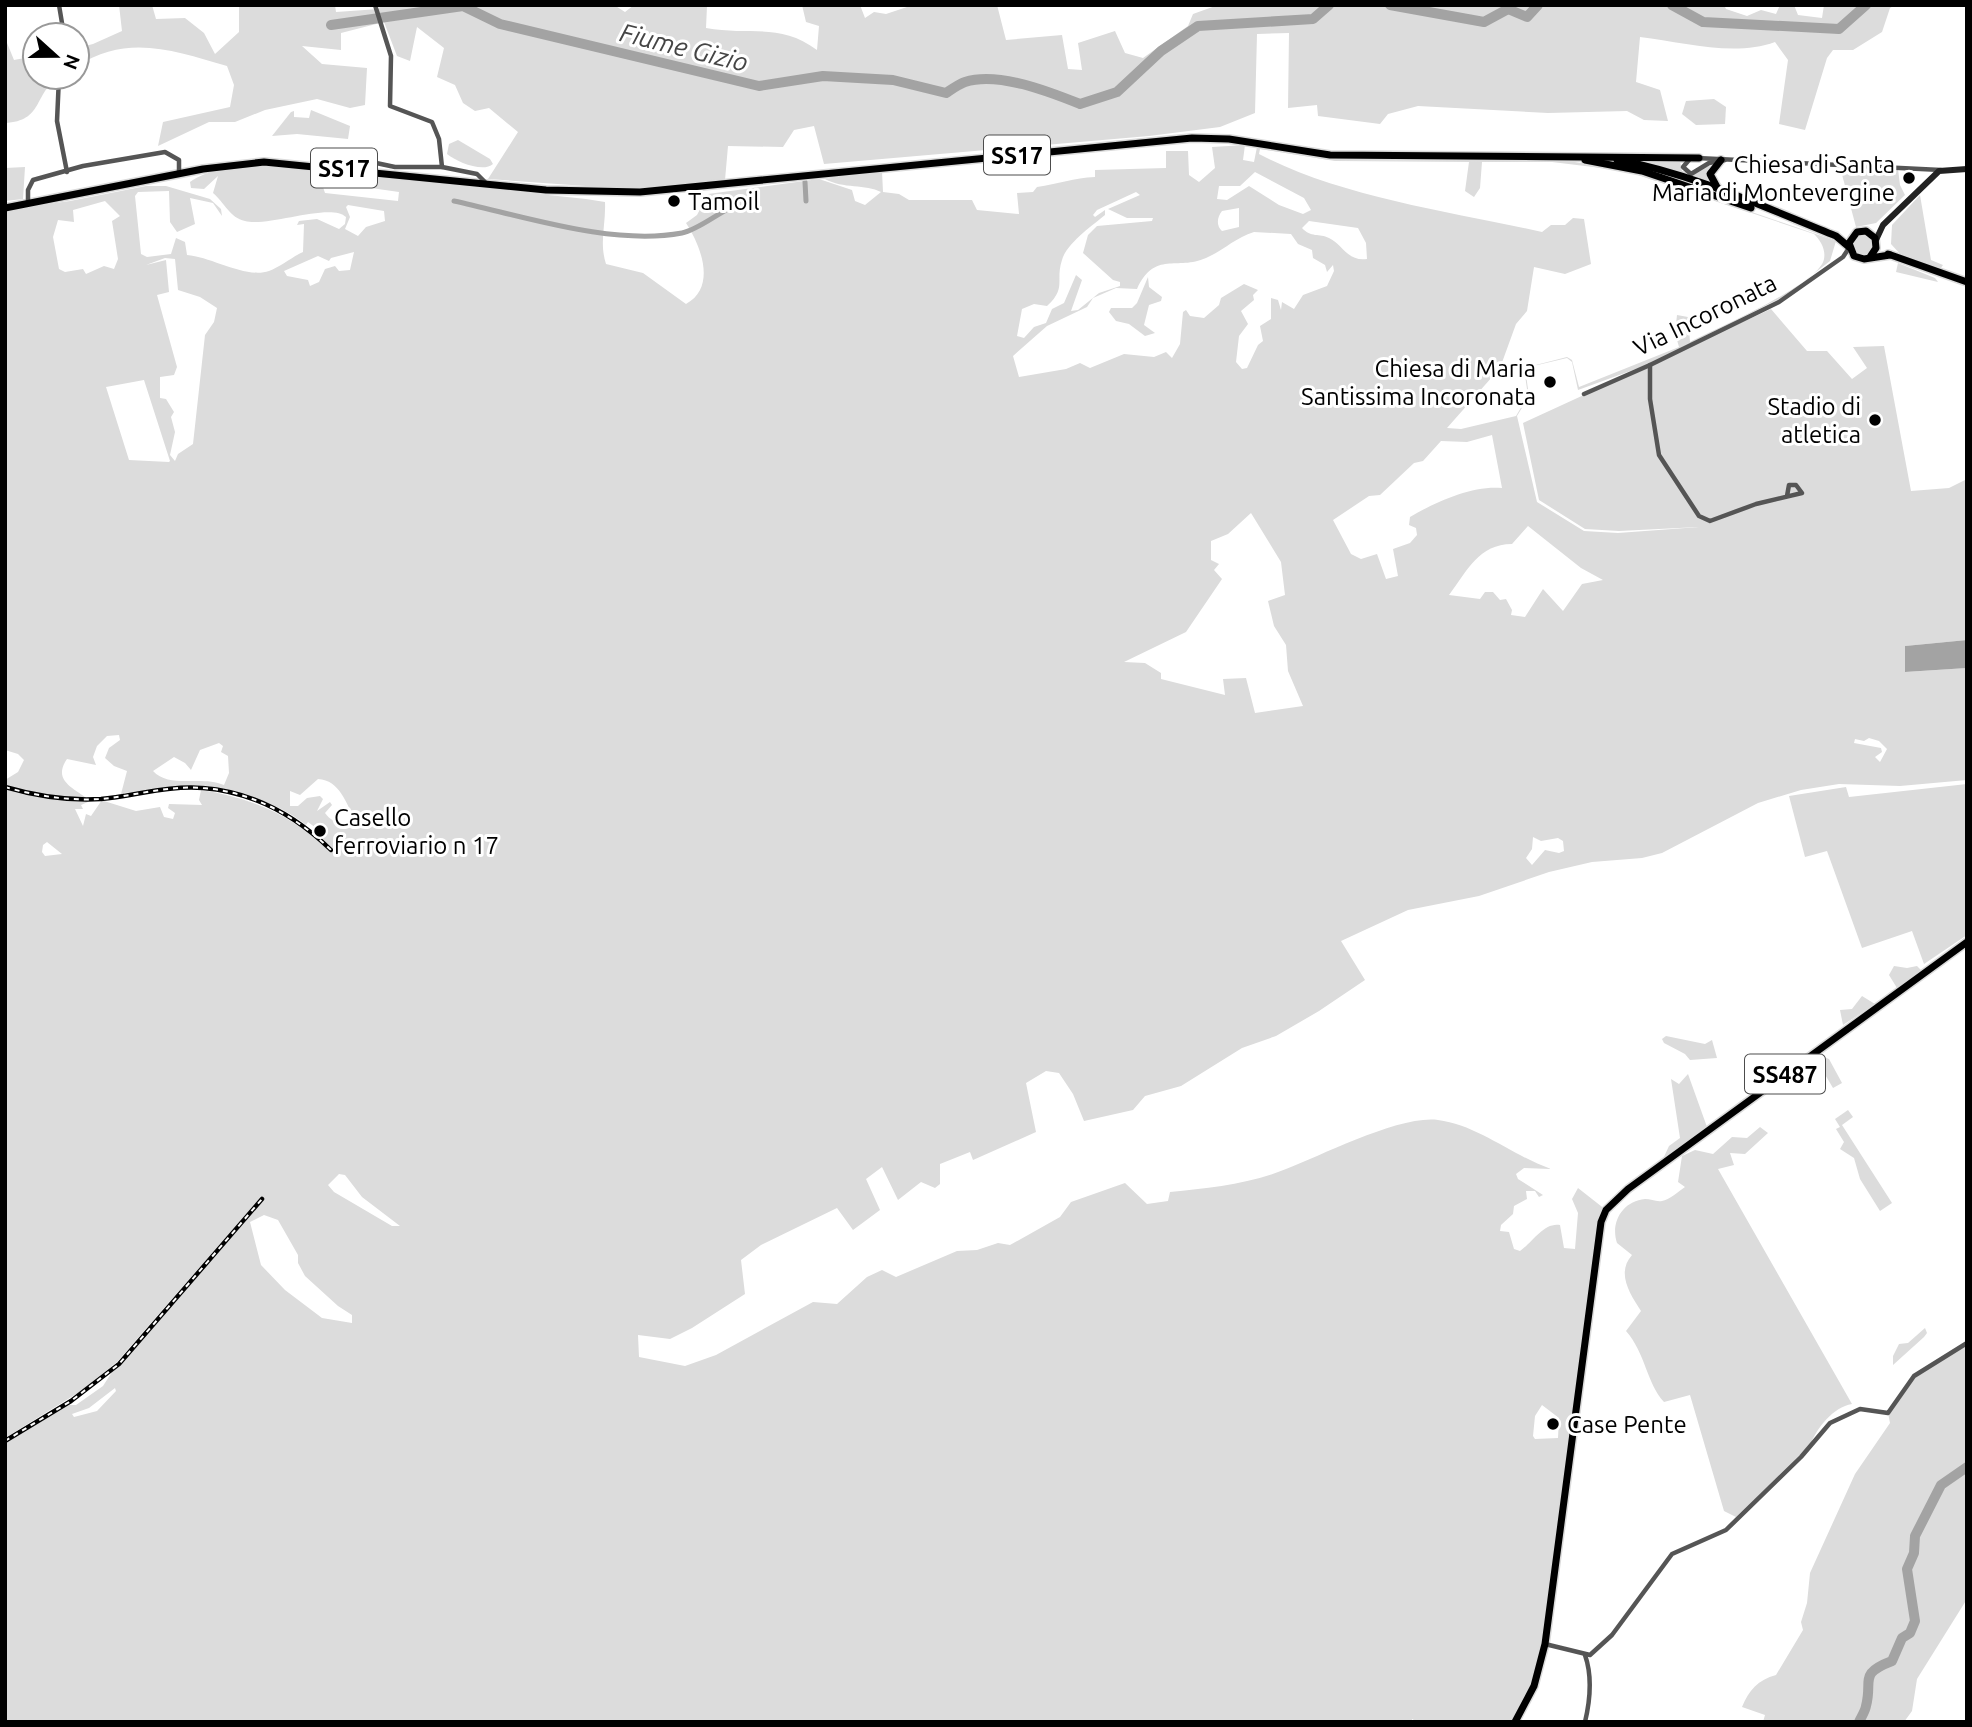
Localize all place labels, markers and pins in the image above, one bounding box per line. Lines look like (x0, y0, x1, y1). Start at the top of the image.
place label: Chiesa di Santa Maria di Montevergine (1652, 151, 1895, 206)
marker: Chiesa di Santa Maria di Montevergine (1901, 170, 1917, 186)
place label: Tamoil (688, 188, 760, 215)
marker: Tamoil (666, 193, 682, 209)
place label: Chiesa di Maria Santissima Incoronata (1301, 355, 1536, 410)
marker: Chiesa di Maria Santissima Incoronata (1542, 374, 1558, 390)
place label: Stadio di atletica (1767, 393, 1861, 448)
marker: Stadio di atletica (1867, 412, 1883, 428)
place label: Casello ferroviario n 17 (334, 804, 499, 859)
marker: Casello ferroviario n 17 (312, 823, 328, 839)
place label: Case Pente (1567, 1411, 1687, 1438)
marker: Case Pente (1545, 1416, 1561, 1432)

